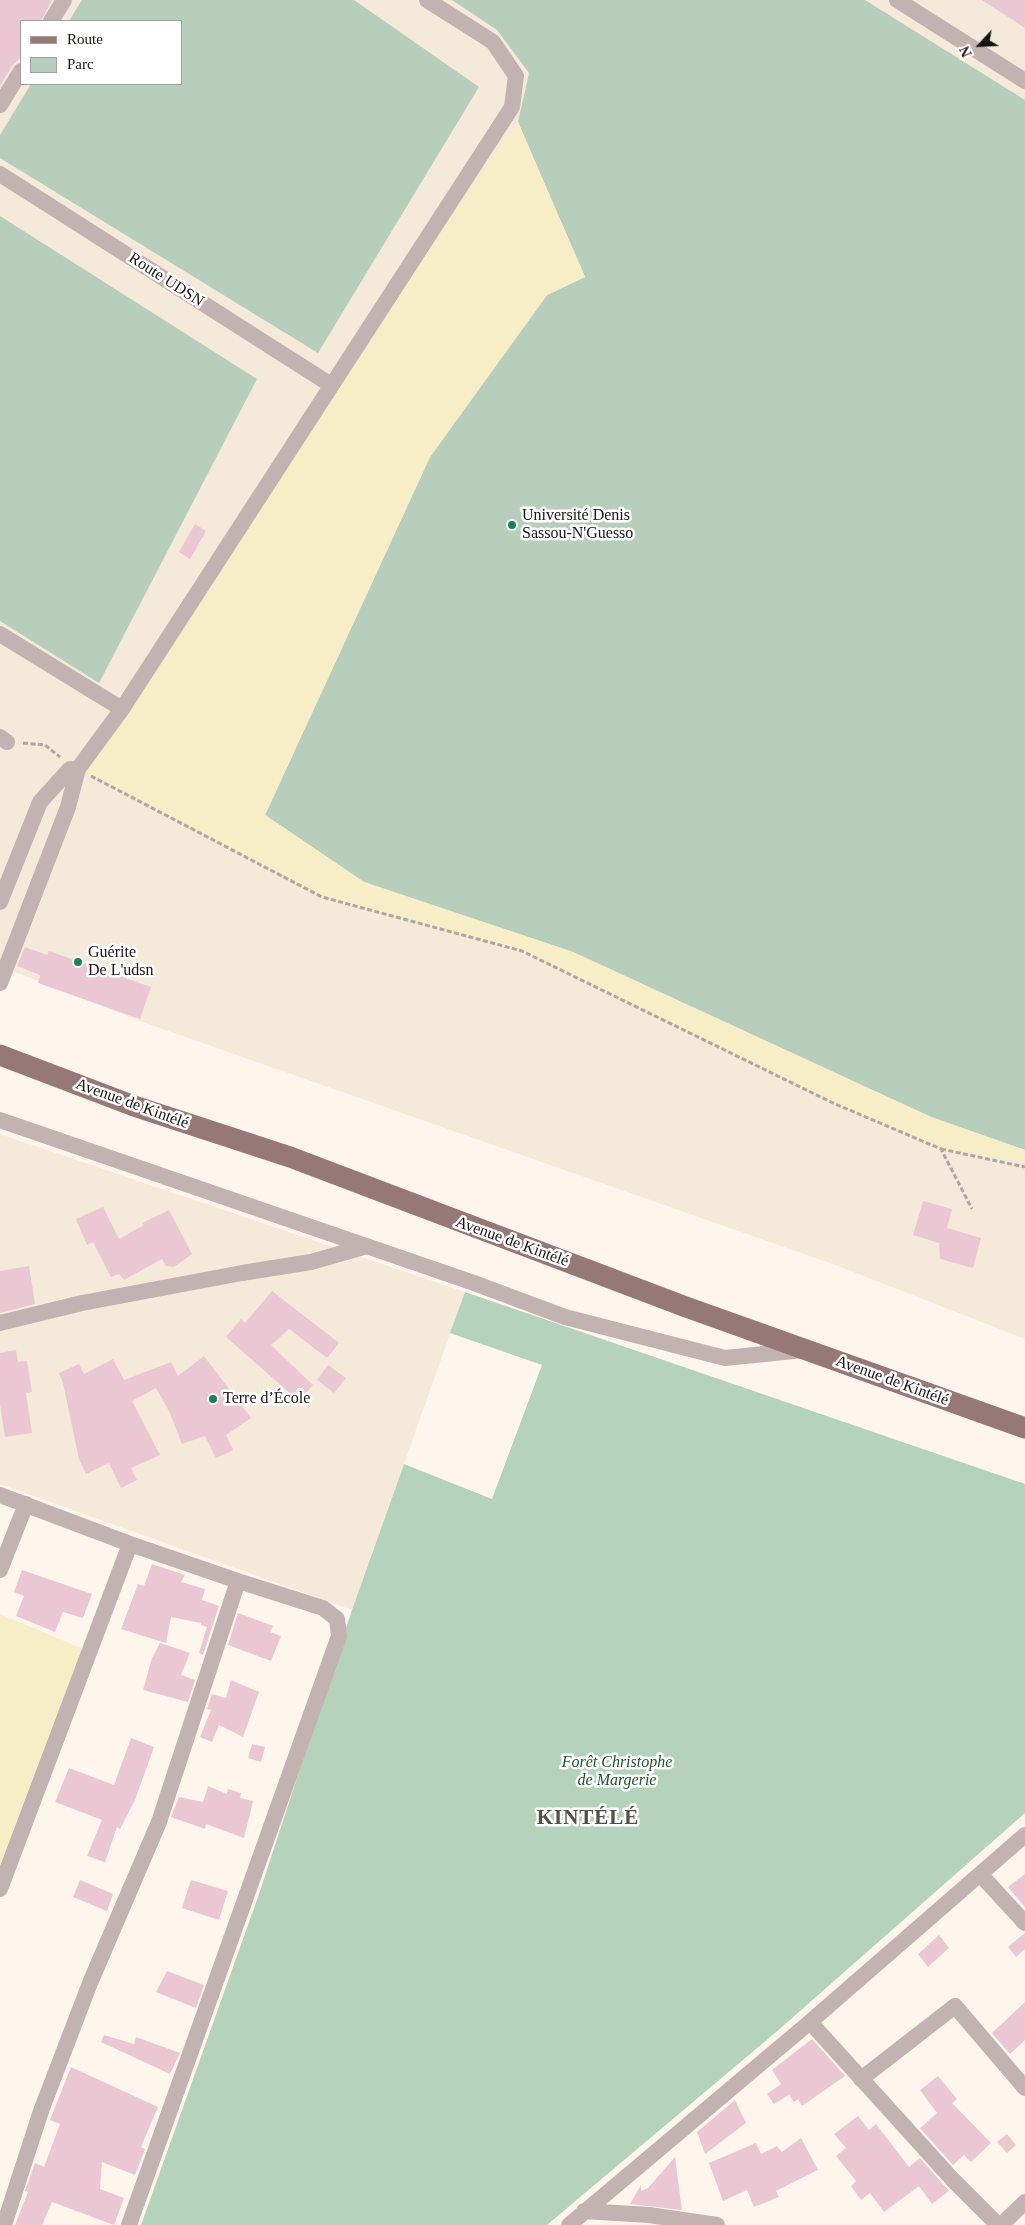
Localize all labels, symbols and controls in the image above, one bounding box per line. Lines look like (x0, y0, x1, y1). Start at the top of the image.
legend (20, 20, 182, 85)
north arrow (955, 20, 1005, 70)
text: Route (67, 31, 103, 47)
text: N (957, 44, 975, 59)
text: Parc (67, 56, 94, 72)
street label: Route UDSN (125, 249, 207, 311)
place label: Université Denis Sassou-N'Guesso (522, 506, 633, 544)
marker: Université Denis Sassou-N'Guesso (506, 519, 518, 531)
place label: Guérite De L'udsn (88, 943, 154, 981)
marker: Guérite De L'udsn (72, 956, 84, 968)
street label: Avenue de Kintélé (73, 1075, 191, 1133)
street label: Avenue de Kintélé (453, 1213, 571, 1271)
street label: Avenue de Kintélé (833, 1352, 951, 1410)
place label: Terre d’École (223, 1389, 310, 1409)
marker: Terre d’École (207, 1393, 219, 1405)
park label: Forêt Christophe de Margerie (562, 1753, 672, 1791)
district label: KINTÉLÉ (536, 1806, 640, 1832)

